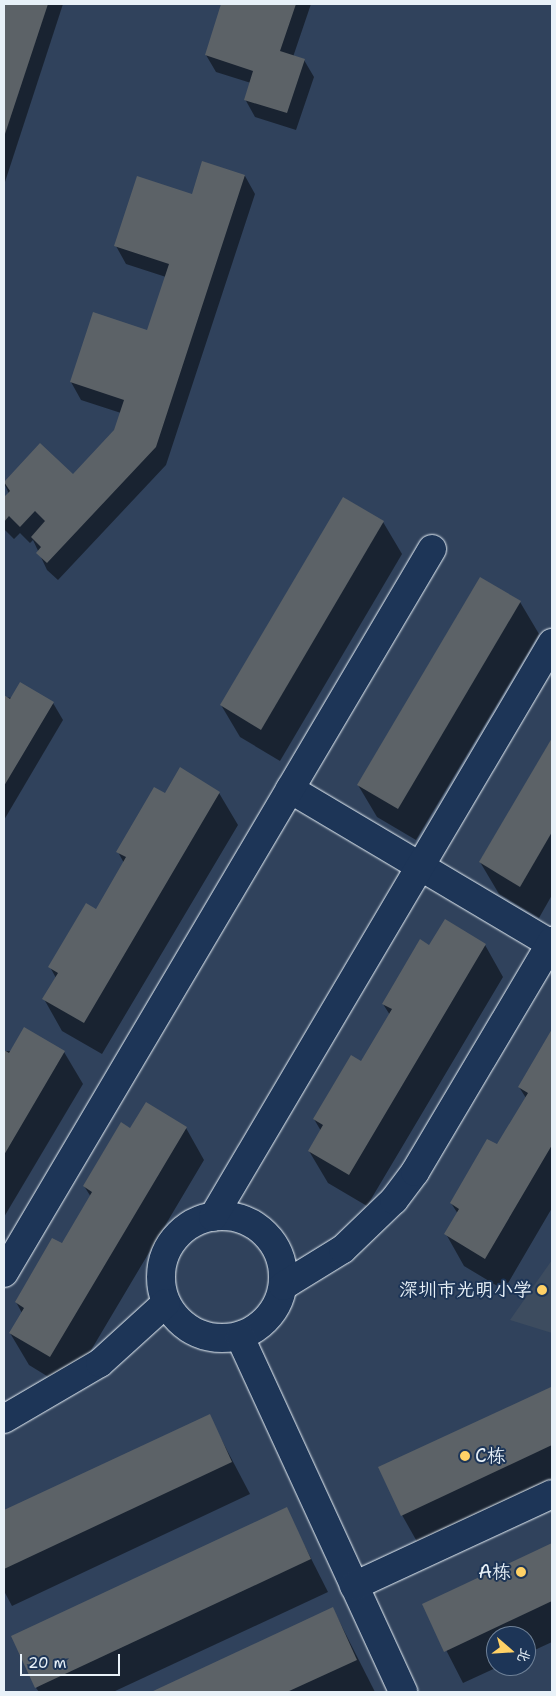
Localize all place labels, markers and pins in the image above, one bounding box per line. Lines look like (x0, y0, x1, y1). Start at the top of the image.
place label: 深圳市光明小学 (399, 1279, 532, 1301)
marker: 深圳市光明小学 (536, 1284, 548, 1296)
place label: C栋 (475, 1445, 506, 1467)
marker: C栋 (459, 1450, 471, 1462)
place label: A栋 (478, 1561, 511, 1583)
marker: A栋 (515, 1566, 527, 1578)

